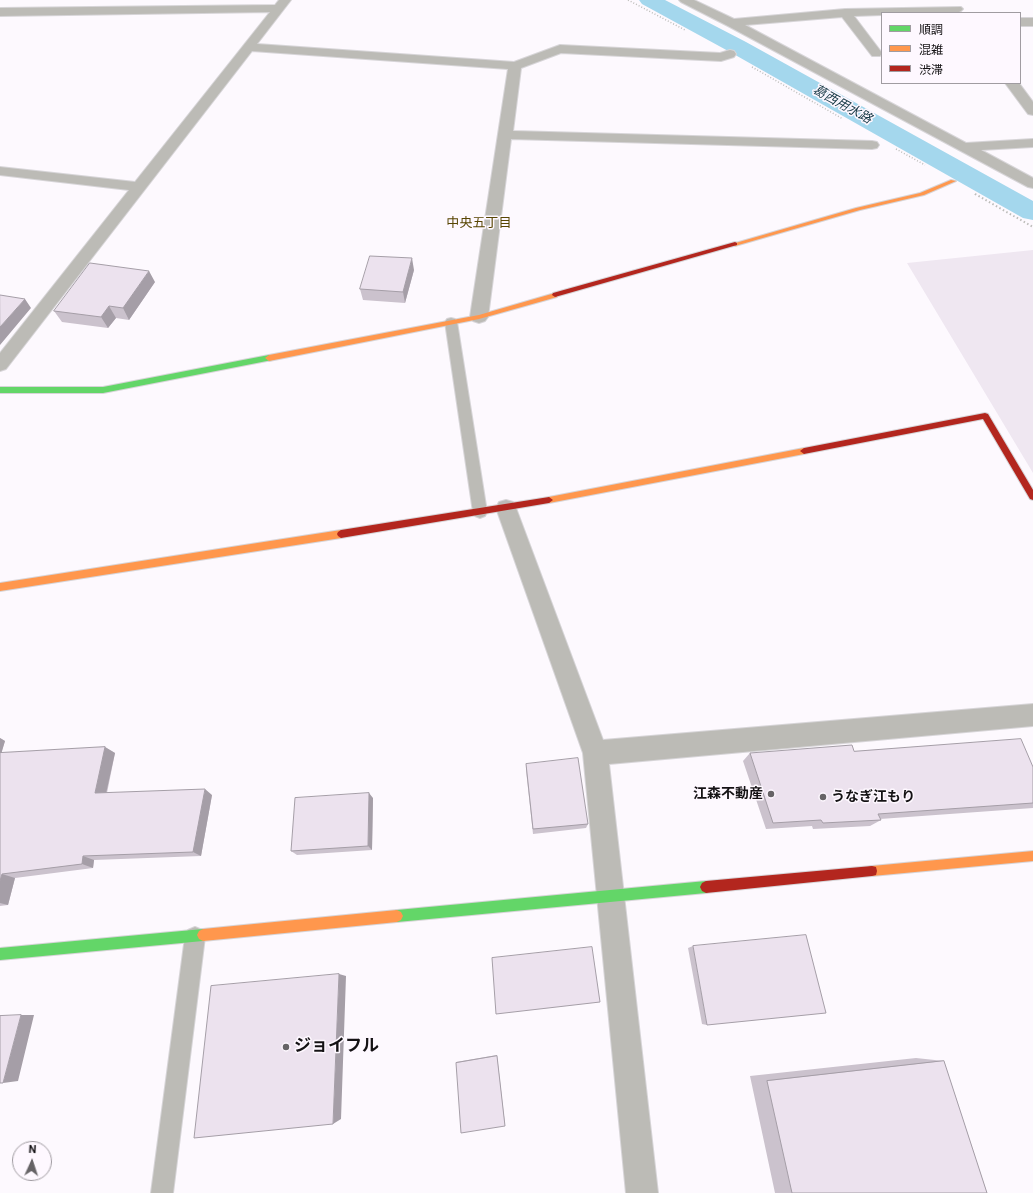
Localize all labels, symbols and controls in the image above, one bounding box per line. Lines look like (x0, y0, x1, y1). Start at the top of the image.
legend (881, 12, 1021, 84)
text: 順調 (919, 23, 943, 37)
text: 混雑 (919, 43, 943, 57)
text: 渋滞 (919, 63, 943, 77)
water label: 葛西用水路 (810, 82, 874, 128)
district label: 中央五丁目 (447, 216, 511, 232)
place label: 江森不動産 (693, 786, 763, 802)
marker: 江森不動産 (766, 789, 776, 799)
place label: うなぎ江もり (831, 789, 915, 805)
marker: うなぎ江もり (818, 792, 828, 802)
place label: ジョイフル (294, 1037, 379, 1057)
marker: ジョイフル (281, 1042, 291, 1052)
north arrow (12, 1141, 52, 1181)
text: N (28, 1143, 37, 1156)

